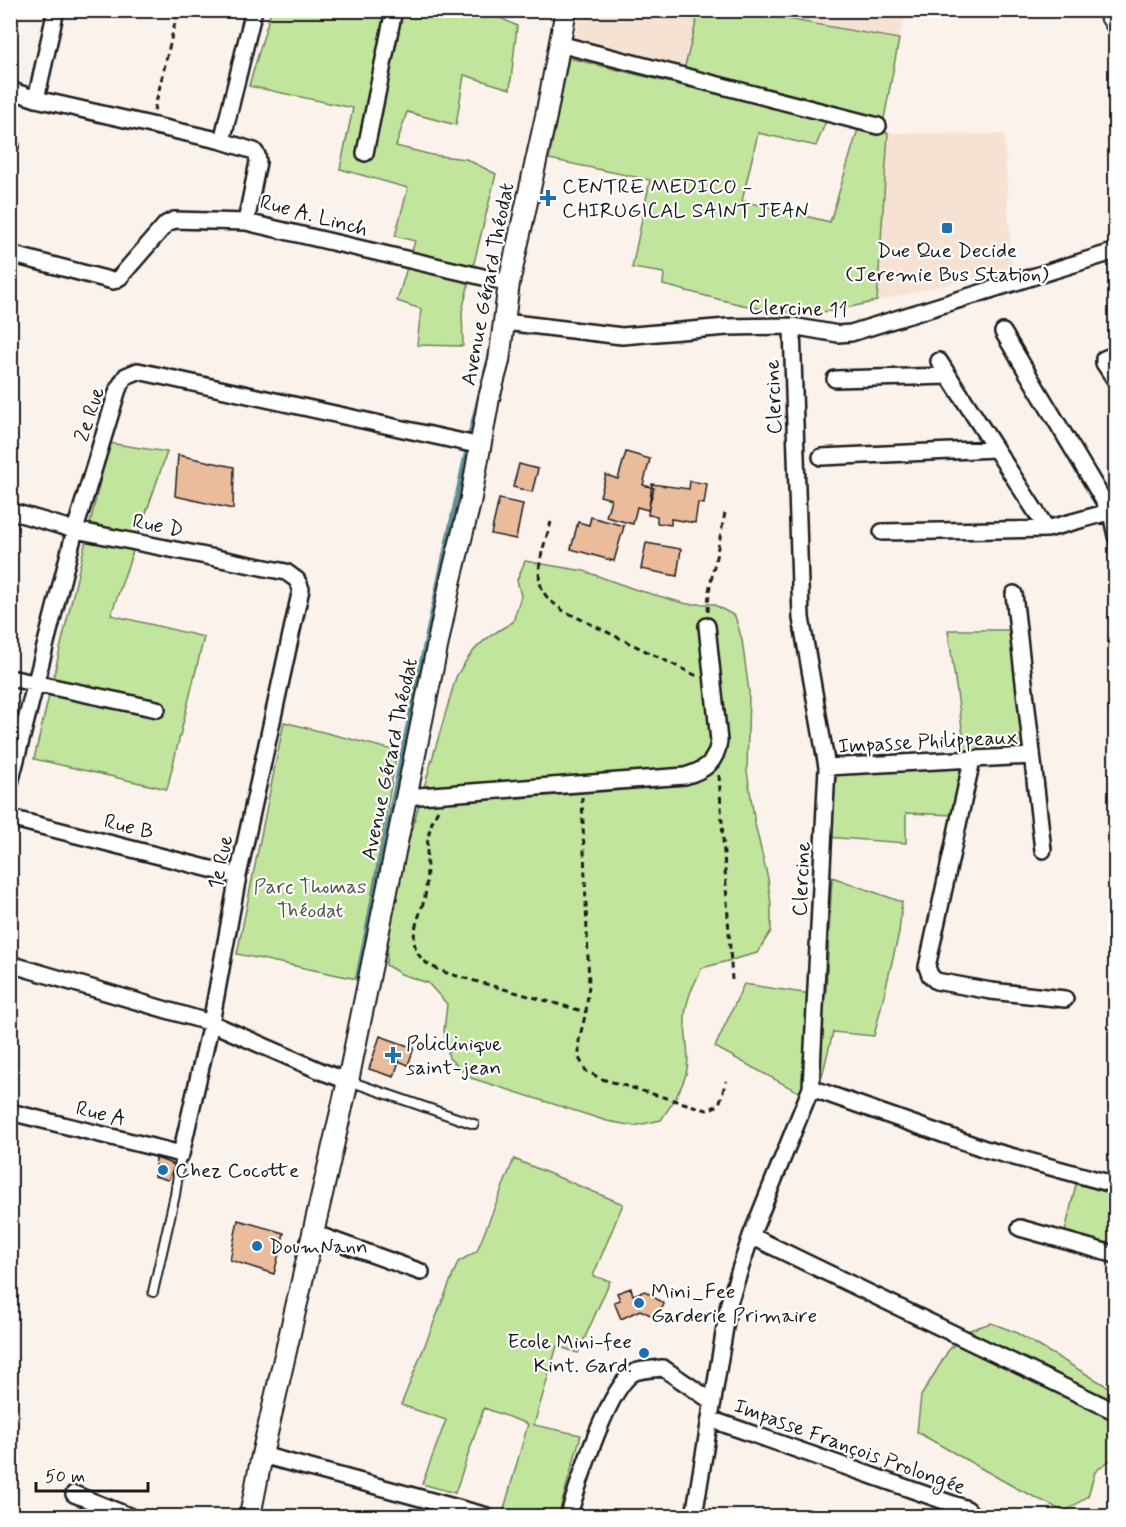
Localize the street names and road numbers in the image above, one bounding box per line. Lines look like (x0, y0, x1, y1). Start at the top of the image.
street label: Avenue Gérard Théodat (455, 180, 521, 388)
street label: Rue A. Linch (257, 188, 371, 244)
street label: Clercine 11 (748, 293, 848, 325)
street label: Clercine (759, 359, 789, 435)
street label: 2e Rue (68, 383, 112, 445)
street label: Rue D (130, 507, 186, 545)
street label: Avenue Gérard Théodat (355, 655, 425, 863)
street label: Impasse Philippeaux (838, 723, 1019, 761)
street label: Rue B (101, 807, 156, 847)
street label: 1e Rue (202, 832, 240, 892)
street label: Clercine (786, 841, 818, 917)
street label: Rue A (73, 1094, 129, 1134)
street label: Impasse François Prolongée (730, 1392, 969, 1503)

